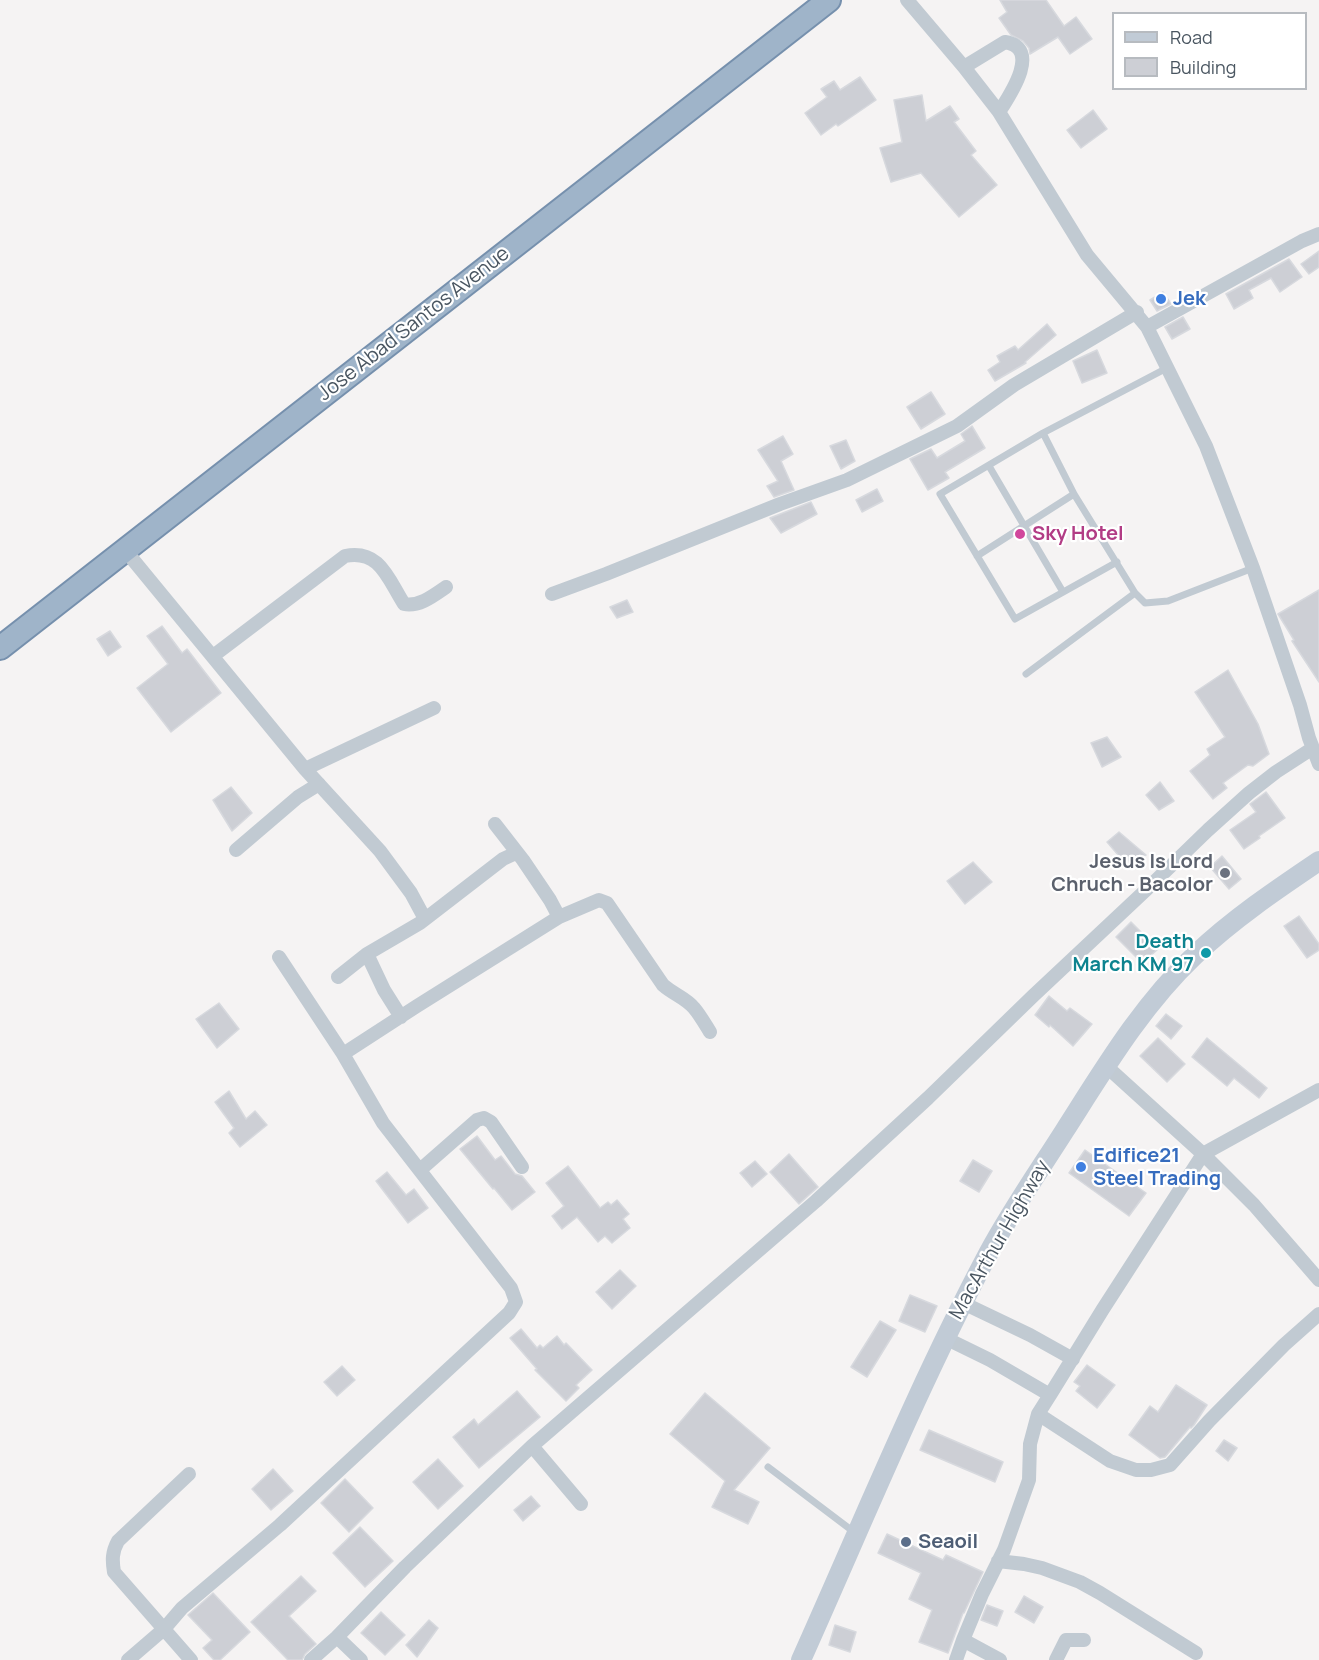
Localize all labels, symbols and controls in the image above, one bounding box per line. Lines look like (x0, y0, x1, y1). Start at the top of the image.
legend (1112, 12, 1307, 90)
text: Road (1170, 25, 1213, 49)
text: Building (1170, 55, 1236, 79)
street label: Jose Abad Santos Avenue (314, 242, 514, 406)
place label: Jek (1173, 287, 1206, 311)
marker: Jek (1154, 292, 1168, 306)
place label: Sky Hotel (1032, 522, 1124, 546)
marker: Sky Hotel (1013, 527, 1027, 541)
place label: Jesus Is Lord Chruch - Bacolor (1051, 850, 1213, 897)
marker: Jesus Is Lord Chruch - Bacolor (1218, 866, 1232, 880)
place label: Death March KM 97 (1073, 930, 1194, 977)
marker: Death March KM 97 (1199, 946, 1213, 960)
place label: Edifice21 Steel Trading (1093, 1144, 1221, 1191)
street label: MacArthur Highway (945, 1156, 1055, 1324)
marker: Edifice21 Steel Trading (1074, 1160, 1088, 1174)
place label: Seaoil (918, 1530, 978, 1554)
marker: Seaoil (899, 1535, 913, 1549)

